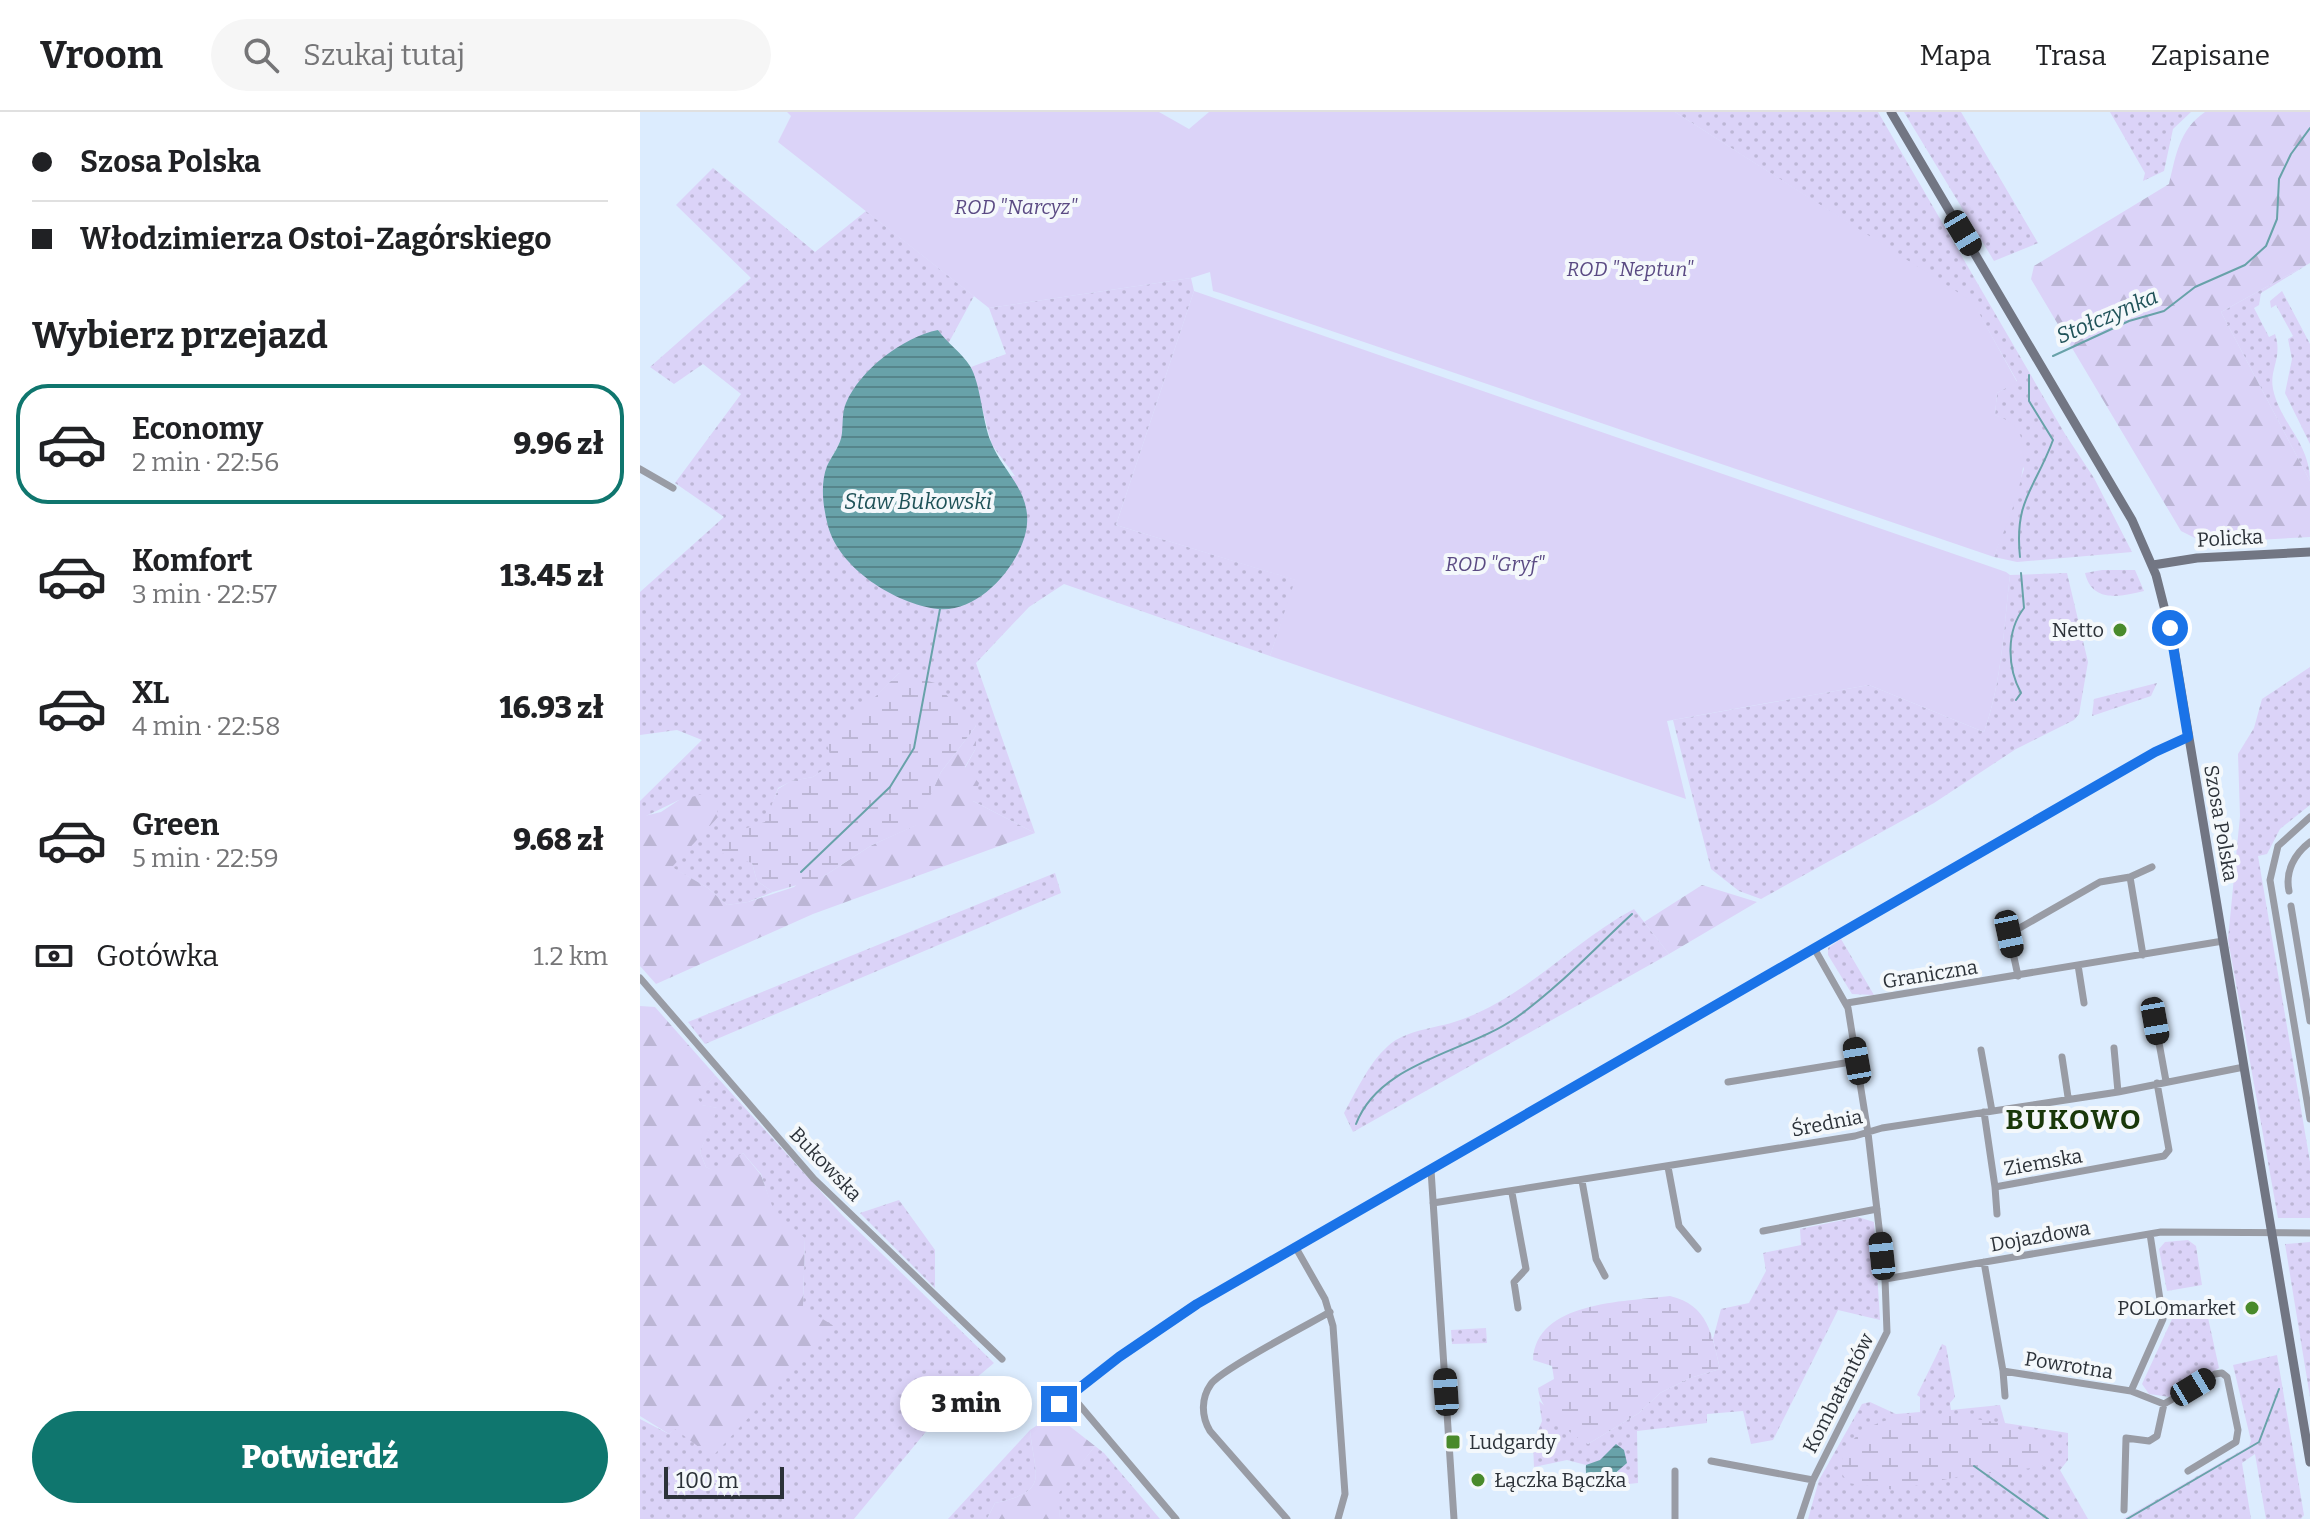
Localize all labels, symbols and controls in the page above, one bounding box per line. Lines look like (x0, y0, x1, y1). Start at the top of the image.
search box (211, 19, 771, 91)
text: Vroom (40, 32, 163, 78)
icon: search (239, 33, 283, 77)
text: Szukaj tutaj (303, 37, 465, 73)
text: Mapa (1920, 39, 1991, 72)
text: Trasa (2035, 39, 2107, 72)
text: Zapisane (2151, 39, 2270, 72)
text: Szosa Polska (80, 144, 261, 180)
park label: ROD "Narcyz" (954, 195, 1078, 219)
car (1940, 206, 1986, 260)
text: Włodzimierza Ostoi-Zagórskiego (80, 221, 551, 257)
park label: ROD "Neptun" (1567, 257, 1694, 281)
water label: Stołczynka (2052, 282, 2162, 350)
text: Wybierz przejazd (32, 314, 328, 358)
icon: car (36, 408, 108, 480)
text: Economy (132, 411, 263, 447)
text: 9.96 zł (513, 426, 604, 462)
text: 2 min · 22:56 (132, 447, 279, 478)
water label: Staw Bukowski (844, 488, 992, 515)
street label: Policka (2196, 524, 2264, 552)
icon: car (36, 540, 108, 612)
text: Komfort (132, 543, 253, 579)
park label: ROD "Gryf" (1445, 552, 1545, 577)
text: 13.45 zł (500, 558, 604, 594)
text: 3 min · 22:57 (132, 579, 277, 610)
route start (2152, 610, 2188, 646)
place label: Netto (2052, 618, 2104, 642)
marker: Netto (2111, 621, 2129, 639)
icon: car (36, 672, 108, 744)
text: XL (132, 675, 169, 711)
text: 16.93 zł (499, 690, 604, 726)
text: 4 min · 22:58 (132, 711, 281, 742)
street label: Szosa Polska (2199, 763, 2243, 883)
icon: car (36, 804, 108, 876)
text: Green (132, 807, 219, 843)
text: 9.68 zł (513, 822, 604, 858)
text: 5 min · 22:59 (132, 843, 279, 874)
car (1992, 908, 2026, 960)
icon: cash (32, 934, 76, 978)
text: Gotówka (96, 938, 219, 974)
text: 1.2 km (533, 941, 608, 972)
street label: Graniczna (1881, 955, 1979, 993)
car (2139, 995, 2171, 1047)
car (1841, 1035, 1873, 1087)
district label: BUKOWO (2005, 1103, 2143, 1136)
street label: Średnia (1789, 1104, 1865, 1142)
street label: Bukowska (785, 1122, 867, 1206)
street label: Ziemska (2002, 1143, 2084, 1181)
street label: Dojazdowa (1988, 1215, 2092, 1258)
car (1868, 1231, 1896, 1281)
place label: POLOmarket (2117, 1296, 2236, 1320)
marker: POLOmarket (2243, 1299, 2261, 1317)
street label: Kombatantów (1798, 1328, 1879, 1457)
street label: Powrotna (2023, 1346, 2115, 1384)
car (2166, 1364, 2220, 1410)
car (1432, 1367, 1460, 1417)
callout: 3 min (899, 1376, 1031, 1432)
route end (1041, 1386, 1077, 1422)
text: 3 min (931, 1388, 1001, 1419)
button: Potwierdź (32, 1411, 608, 1503)
place label: Ludgardy (1469, 1430, 1557, 1454)
marker: Ludgardy (1444, 1433, 1462, 1451)
scale bar (664, 1463, 784, 1499)
text: 100 m (676, 1467, 739, 1494)
place label: Łączka Bączka (1494, 1468, 1627, 1492)
marker: Łączka Bączka (1469, 1471, 1487, 1489)

